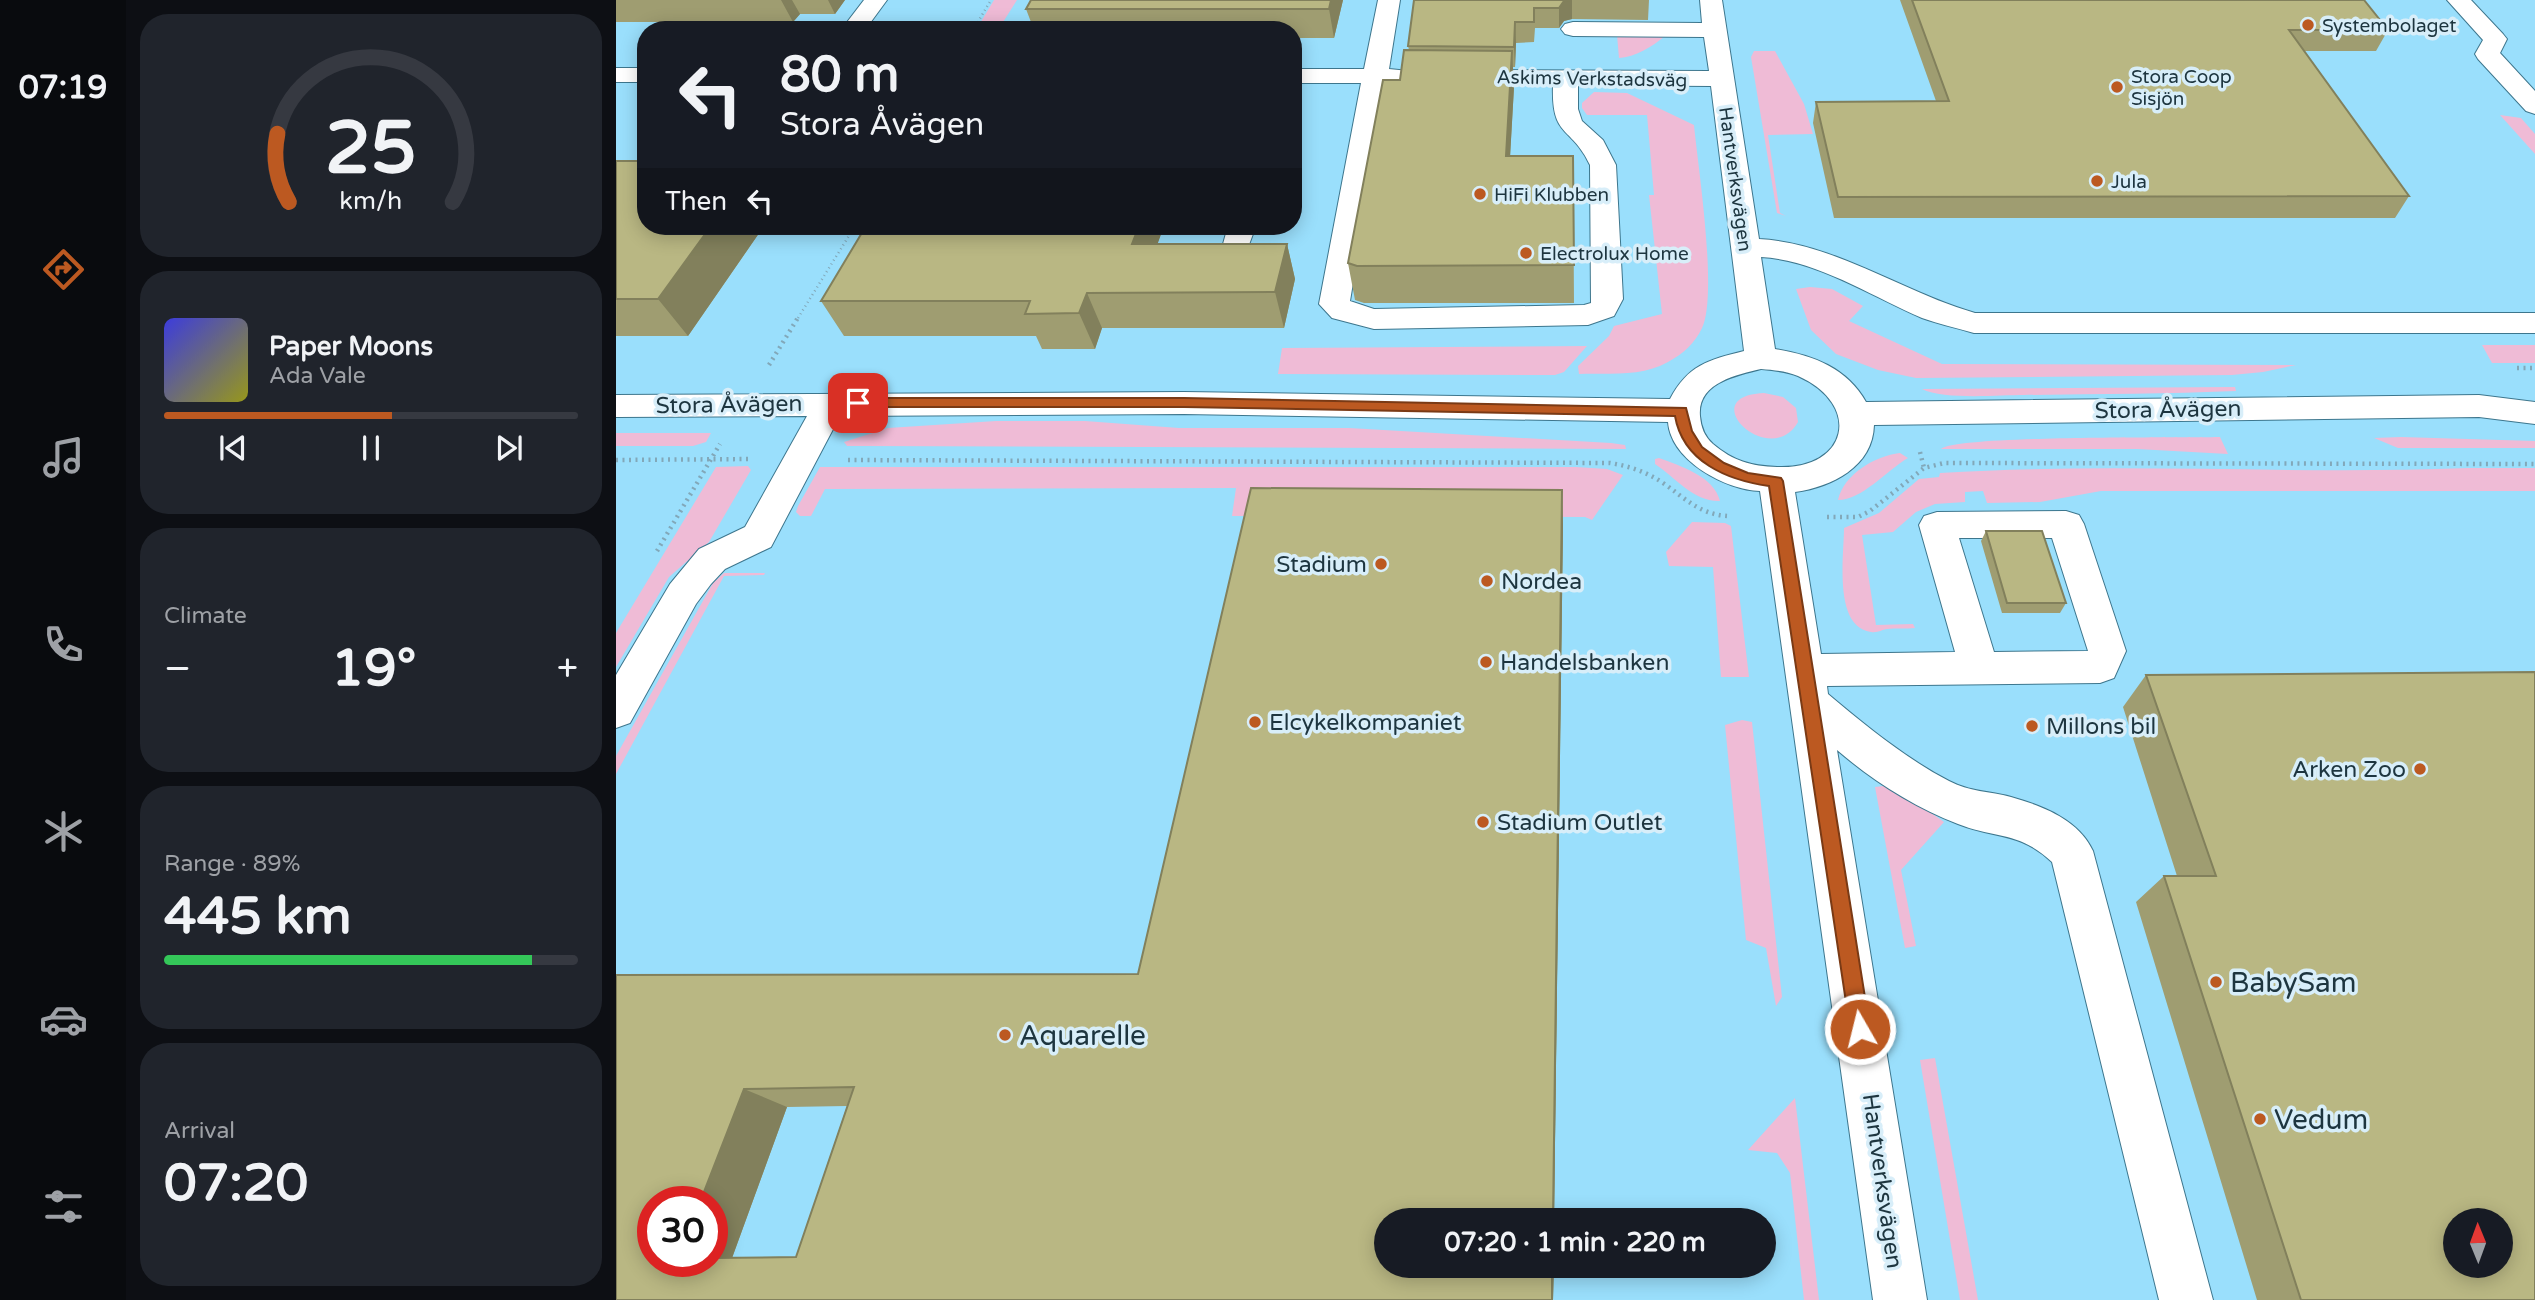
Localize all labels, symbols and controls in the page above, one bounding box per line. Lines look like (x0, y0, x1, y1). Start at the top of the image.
place label: Systembolaget (2322, 15, 2457, 37)
marker: Systembolaget (2300, 17, 2316, 33)
text: 80 m (780, 46, 899, 105)
icon: left (665, 49, 756, 140)
street label: Askims Verkstadsväg (1496, 66, 1688, 92)
place label: Stora Coop Sisjön (2131, 66, 2232, 110)
text: 07:19 (19, 69, 107, 107)
marker: Stora Coop Sisjön (2109, 79, 2125, 95)
text: 25 (325, 105, 417, 193)
street label: Hantverksvägen (1714, 105, 1756, 253)
text: Stora Åvägen (780, 106, 984, 144)
place label: Jula (2111, 171, 2147, 193)
marker: Jula (2089, 173, 2105, 189)
icon: left (741, 182, 779, 220)
place label: HiFi Klubben (1494, 184, 1609, 206)
text: km/h (340, 185, 402, 215)
text: Then (665, 186, 727, 217)
marker: HiFi Klubben (1472, 186, 1488, 202)
place label: Electrolux Home (1540, 243, 1689, 265)
icon: directions (39, 245, 88, 294)
marker: Electrolux Home (1518, 245, 1534, 261)
text: Paper Moons (269, 331, 433, 362)
text: Ada Vale (269, 362, 366, 390)
pin (828, 373, 888, 433)
icon: arrive (839, 384, 877, 422)
street label: Stora Åvägen (655, 390, 803, 420)
street label: Stora Åvägen (2094, 395, 2242, 425)
icon: previous (214, 429, 252, 467)
icon: pause (352, 429, 390, 467)
icon: next (490, 429, 528, 467)
icon: music (39, 433, 88, 482)
place label: Stadium (1276, 551, 1367, 579)
marker: Stadium (1373, 556, 1389, 572)
place label: Nordea (1501, 568, 1582, 596)
marker: Nordea (1479, 573, 1495, 589)
text: Climate (164, 602, 247, 630)
icon: phone (39, 620, 88, 669)
text: 19° (331, 637, 416, 700)
text: − (164, 646, 191, 692)
text: + (557, 646, 578, 692)
place label: Handelsbanken (1500, 649, 1669, 677)
marker: Handelsbanken (1478, 654, 1494, 670)
place label: Elcykelkompaniet (1269, 709, 1462, 737)
place label: Millons bil (2046, 713, 2156, 741)
marker: Elcykelkompaniet (1247, 714, 1263, 730)
marker: Millons bil (2024, 718, 2040, 734)
place label: Arken Zoo (2292, 756, 2406, 784)
marker: Arken Zoo (2412, 761, 2428, 777)
icon: climate (39, 807, 88, 856)
place label: Stadium Outlet (1497, 809, 1663, 837)
marker: Stadium Outlet (1475, 814, 1491, 830)
text: Range · 89% (164, 850, 300, 878)
text: 445 km (164, 885, 352, 948)
place label: BabySam (2230, 966, 2356, 1000)
marker: BabySam (2208, 974, 2224, 990)
position arrow (1823, 992, 1897, 1066)
icon: car (39, 995, 88, 1044)
place label: Aquarelle (1019, 1019, 1146, 1053)
marker: Aquarelle (997, 1027, 1013, 1043)
street label: Hantverksvägen (1856, 1092, 1908, 1270)
place label: Vedum (2274, 1103, 2368, 1137)
marker: Vedum (2252, 1111, 2268, 1127)
text: Arrival (164, 1117, 235, 1145)
text: 07:20 (164, 1152, 308, 1215)
icon: filters (39, 1182, 88, 1231)
speed limit sign: 30 (637, 1186, 728, 1277)
north arrow (2443, 1208, 2513, 1278)
map controls (2443, 1208, 2513, 1278)
text: 07:20 · 1 min · 220 m (1444, 1227, 1706, 1258)

